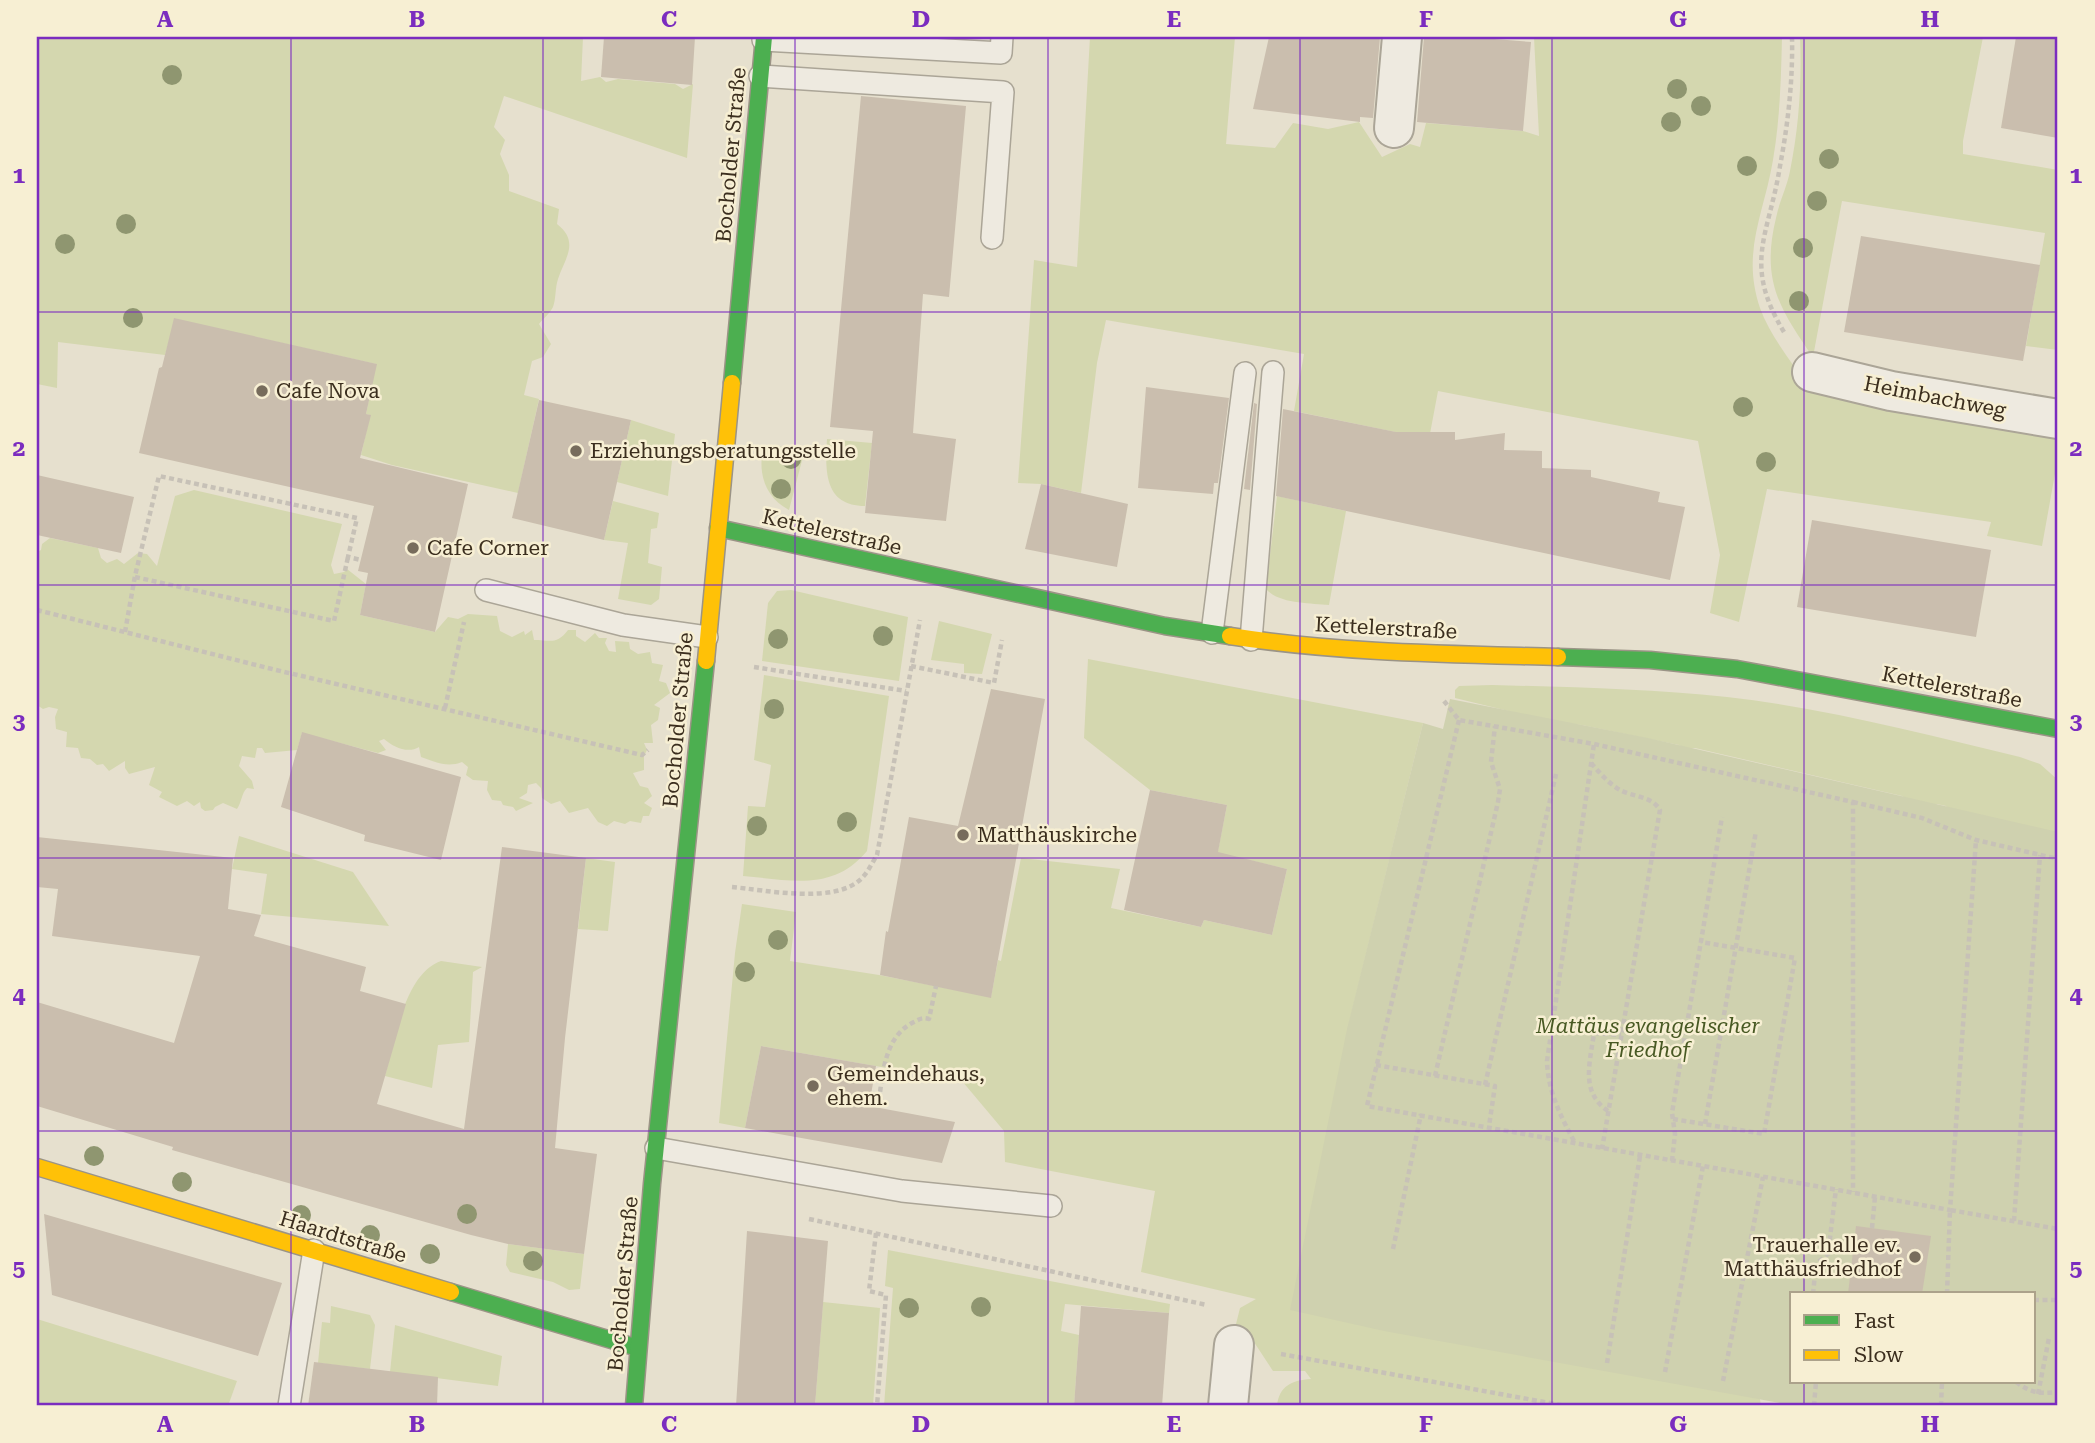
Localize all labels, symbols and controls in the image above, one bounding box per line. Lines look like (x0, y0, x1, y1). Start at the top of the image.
text: A (157, 6, 174, 33)
text: B (409, 6, 425, 33)
text: C (661, 6, 677, 33)
text: D (912, 6, 930, 33)
text: E (1167, 6, 1181, 33)
text: F (1419, 6, 1433, 33)
text: G (1669, 6, 1687, 33)
text: H (1921, 6, 1940, 33)
street label: Bocholder Straße (711, 66, 751, 244)
text: 1 (13, 162, 26, 189)
text: 1 (2070, 162, 2083, 189)
street label: Heimbachweg (1862, 371, 2008, 423)
place label: Cafe Nova (276, 379, 380, 403)
marker: Cafe Nova (254, 383, 270, 399)
text: 2 (13, 435, 25, 462)
text: 2 (2070, 435, 2082, 462)
place label: Erziehungsberatungsstelle (590, 439, 856, 463)
marker: Erziehungsberatungsstelle (568, 443, 584, 459)
street label: Kettelerstraße (760, 504, 904, 560)
place label: Cafe Corner (427, 536, 549, 560)
marker: Cafe Corner (405, 540, 421, 556)
street label: Kettelerstraße (1314, 612, 1458, 644)
street label: Bocholder Straße (658, 631, 698, 809)
street label: Kettelerstraße (1880, 662, 2024, 712)
text: 3 (13, 708, 26, 735)
text: 3 (2070, 708, 2083, 735)
place label: Matthäuskirche (977, 823, 1137, 847)
marker: Matthäuskirche (955, 827, 971, 843)
text: 4 (13, 982, 26, 1009)
text: 4 (2070, 982, 2083, 1009)
park label: Mattäus evangelischer Friedhof (1535, 1014, 1760, 1062)
place label: Gemeindehaus, ehem. (827, 1062, 985, 1110)
marker: Gemeindehaus, ehem. (805, 1078, 821, 1094)
street label: Bocholder Straße (603, 1195, 643, 1373)
street label: Haardtstraße (276, 1206, 410, 1268)
place label: Trauerhalle ev. Matthäusfriedhof (1724, 1233, 1902, 1281)
marker: Trauerhalle ev. Matthäusfriedhof (1907, 1249, 1923, 1265)
text: 5 (13, 1255, 26, 1282)
text: 5 (2070, 1255, 2083, 1282)
legend (1790, 1292, 2036, 1384)
text: Fast (1854, 1309, 1895, 1333)
text: Slow (1854, 1343, 1904, 1367)
text: A (157, 1411, 174, 1438)
text: B (409, 1411, 425, 1438)
text: C (661, 1411, 677, 1438)
text: D (912, 1411, 930, 1438)
text: E (1167, 1411, 1181, 1438)
text: F (1419, 1411, 1433, 1438)
text: G (1669, 1411, 1687, 1438)
text: H (1921, 1411, 1940, 1438)

